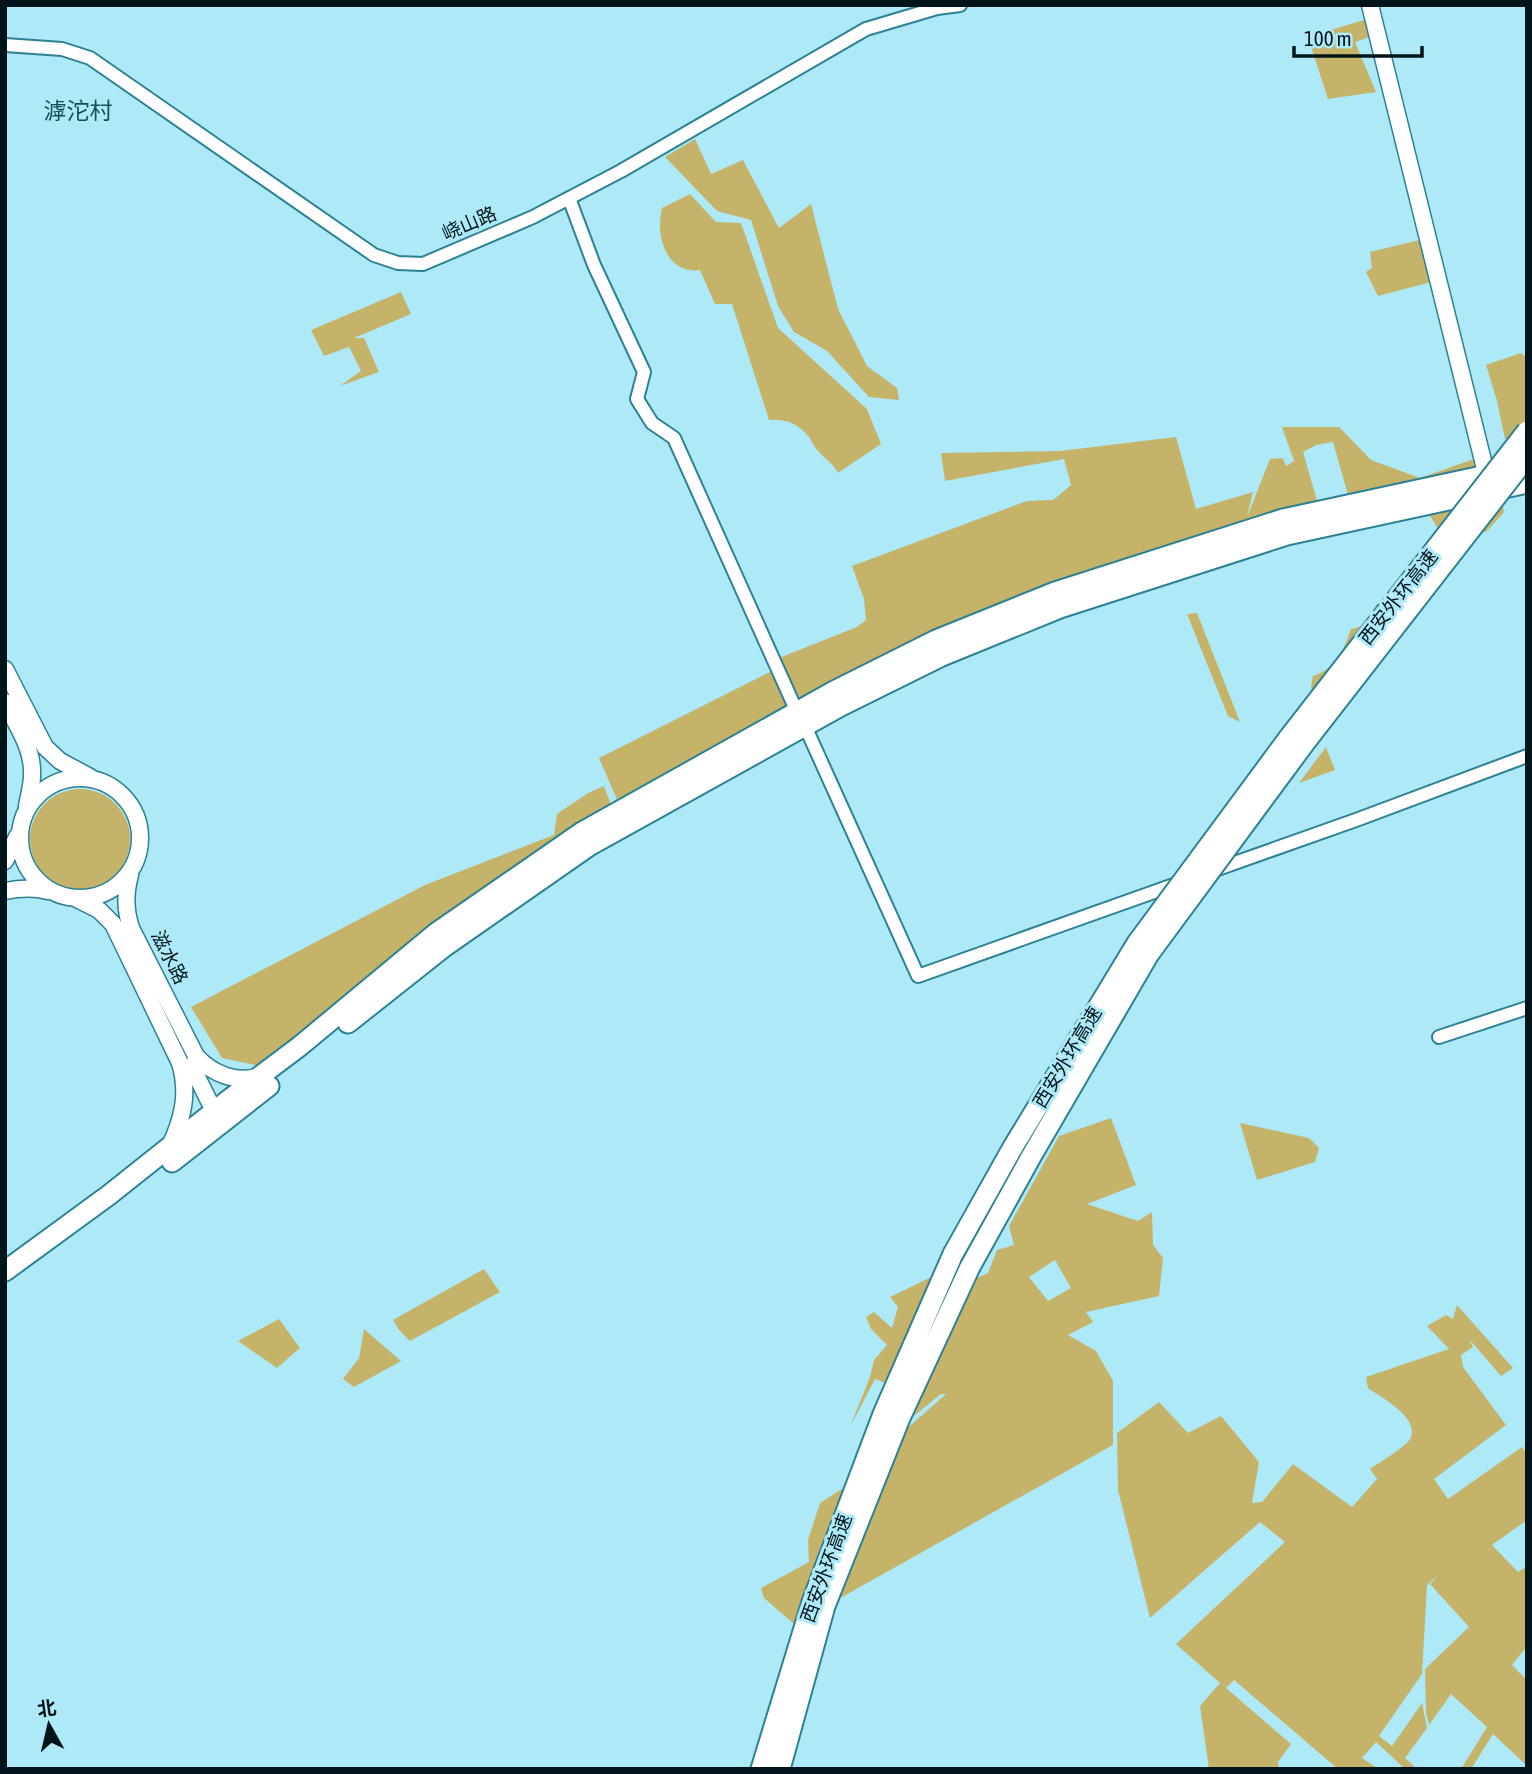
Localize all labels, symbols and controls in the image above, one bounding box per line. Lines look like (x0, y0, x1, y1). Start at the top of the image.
scale bar (1294, 14, 1422, 58)
text: 100 m (1304, 26, 1352, 50)
district label: 滹沱村 (44, 98, 113, 124)
street label: 峣山路 (438, 202, 500, 244)
street label: 西安外环高速 (1354, 545, 1442, 649)
street label: 滋水路 (147, 927, 193, 987)
street label: 西安外环高速 (1028, 1002, 1106, 1112)
street label: 西安外环高速 (796, 1511, 856, 1625)
north arrow (14, 1690, 84, 1760)
text: 北 (36, 1696, 58, 1720)

